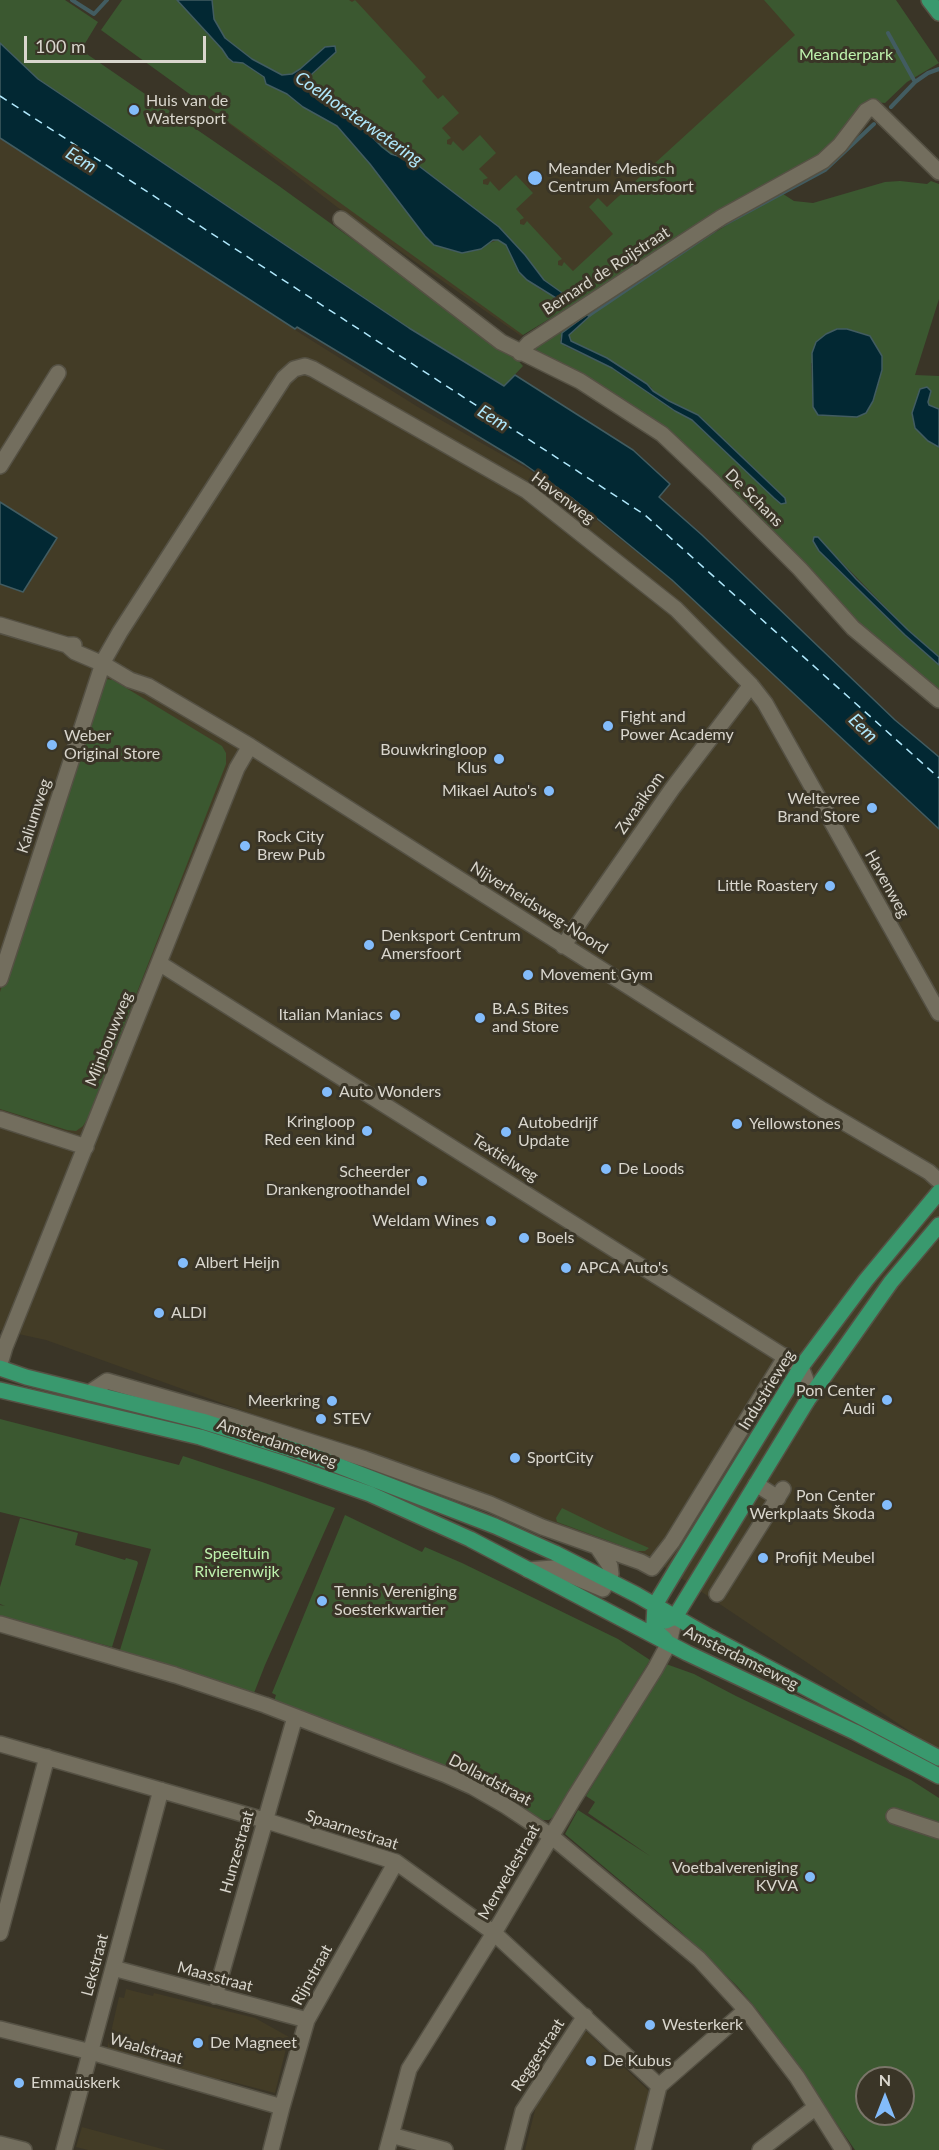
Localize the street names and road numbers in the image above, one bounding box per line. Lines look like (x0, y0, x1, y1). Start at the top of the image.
street label: Bernard de Roijstraat (539, 223, 673, 319)
street label: De Schans (721, 465, 787, 531)
street label: Havenweg (528, 468, 598, 528)
street label: Zwaaikom (612, 768, 668, 838)
street label: Kaliumweg (13, 776, 55, 856)
street label: Havenweg (861, 847, 913, 921)
street label: Nijverheidsweg-Noord (467, 858, 611, 958)
street label: Mijnbouwweg (81, 989, 137, 1089)
street label: Textielweg (468, 1130, 542, 1186)
street label: Industrieweg (735, 1346, 799, 1434)
street label: Amsterdamseweg (215, 1415, 339, 1471)
street label: Amsterdamseweg (681, 1622, 801, 1694)
street label: Dollardstraat (445, 1750, 535, 1810)
street label: Spaarnestraat (303, 1806, 401, 1854)
street label: Hunzestraat (216, 1808, 258, 1896)
street label: Merwedestraat (474, 1821, 544, 1923)
street label: Lekstraat (77, 1932, 113, 1998)
street label: Rijnstraat (288, 1941, 336, 2009)
street label: Maasstraat (175, 1958, 255, 1996)
street label: Reggestraat (507, 2015, 569, 2095)
street label: Waalstraat (107, 2029, 185, 2069)

